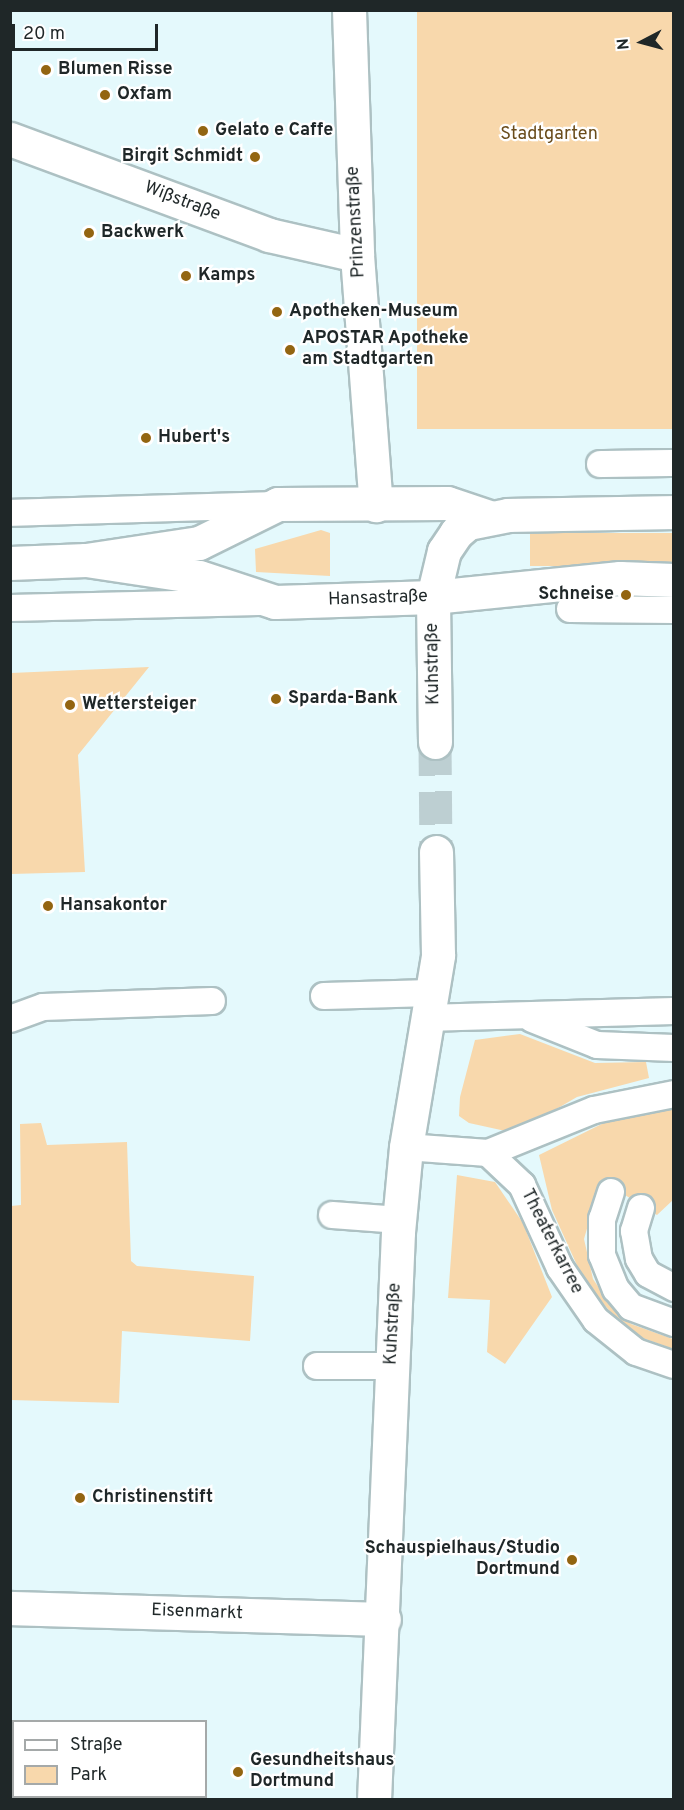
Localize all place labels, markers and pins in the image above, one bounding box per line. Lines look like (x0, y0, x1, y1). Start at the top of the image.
place label: Blumen Risse (58, 59, 173, 81)
marker: Blumen Risse (39, 63, 53, 77)
place label: Oxfam (117, 84, 172, 106)
marker: Oxfam (98, 88, 112, 102)
place label: Gelato e Caffe (215, 120, 333, 142)
marker: Gelato e Caffe (196, 124, 210, 138)
place label: Birgit Schmidt (122, 146, 243, 168)
marker: Birgit Schmidt (248, 150, 262, 164)
place label: Backwerk (101, 222, 184, 244)
marker: Backwerk (82, 226, 96, 240)
place label: Kamps (198, 265, 255, 287)
marker: Kamps (179, 269, 193, 283)
place label: Apotheken-Museum (289, 301, 458, 323)
marker: Apotheken-Museum (270, 305, 284, 319)
place label: APOSTAR Apotheke am Stadtgarten (302, 329, 469, 372)
marker: APOSTAR Apotheke am Stadtgarten (283, 343, 297, 357)
place label: Hubert's (158, 427, 230, 449)
marker: Hubert's (139, 431, 153, 445)
place label: Schneise (538, 584, 614, 606)
marker: Schneise (619, 588, 633, 602)
place label: Sparda-Bank (288, 688, 398, 710)
marker: Sparda-Bank (269, 692, 283, 706)
place label: Wettersteiger (82, 694, 196, 716)
marker: Wettersteiger (63, 698, 77, 712)
place label: Hansakontor (60, 895, 167, 917)
marker: Hansakontor (41, 899, 55, 913)
place label: Christinenstift (92, 1487, 213, 1509)
marker: Christinenstift (73, 1491, 87, 1505)
place label: Schauspielhaus/Studio Dortmund (365, 1539, 560, 1582)
marker: Schauspielhaus/Studio Dortmund (565, 1553, 579, 1567)
place label: Gesundheitshaus Dortmund (250, 1751, 394, 1794)
marker: Gesundheitshaus Dortmund (231, 1765, 245, 1779)

